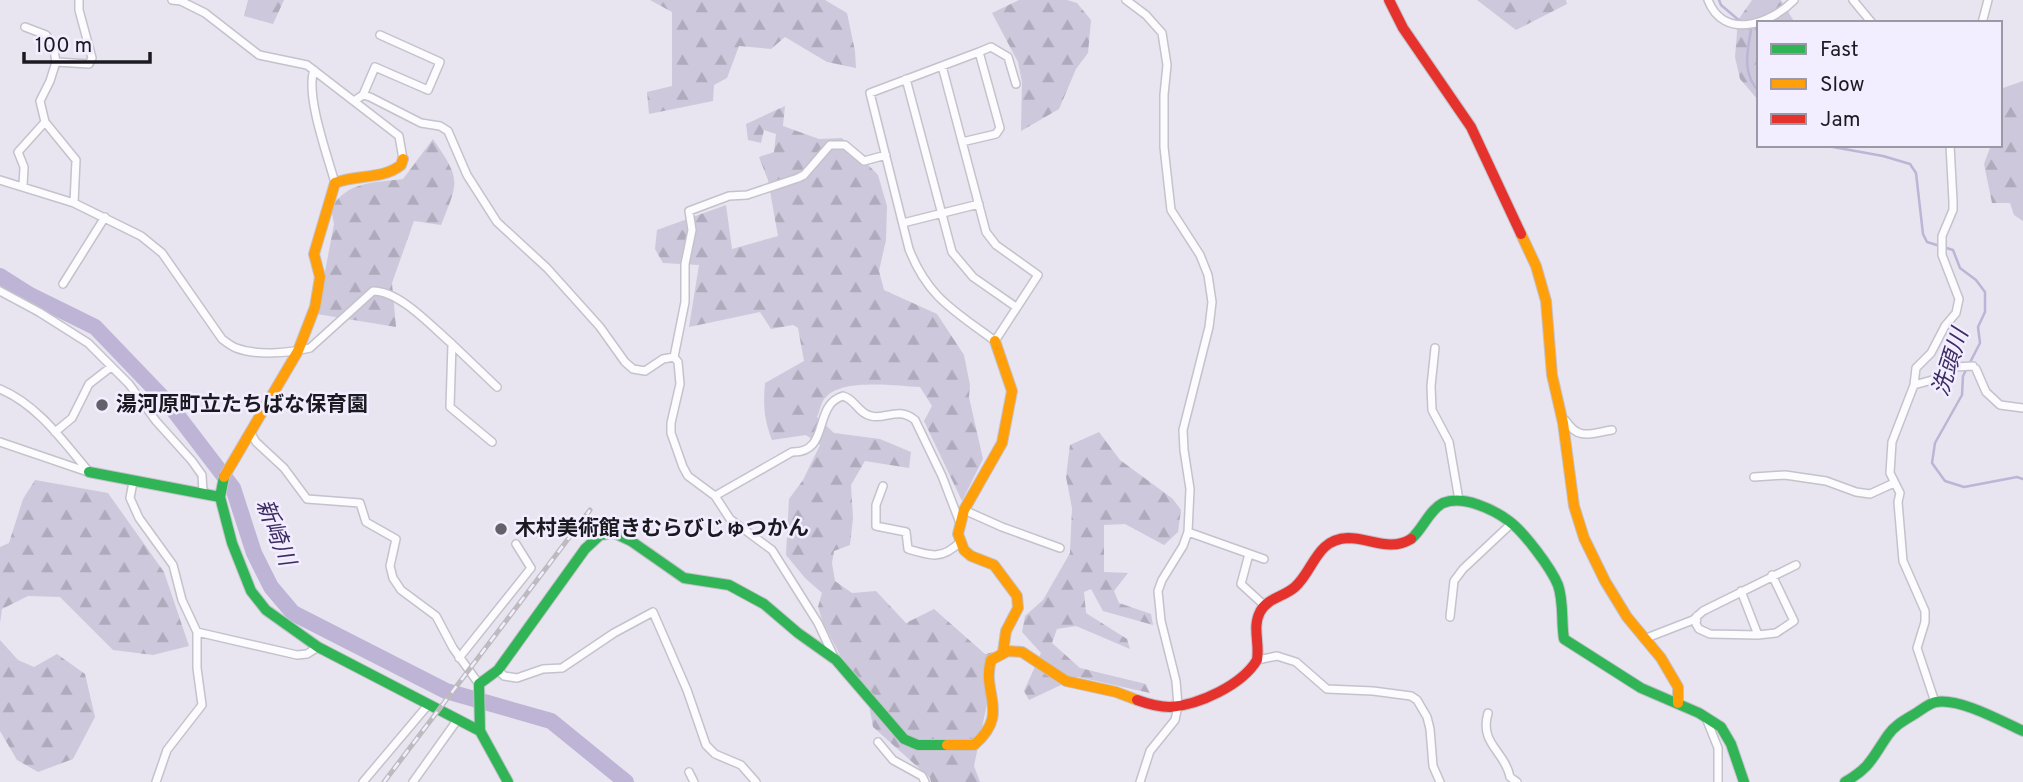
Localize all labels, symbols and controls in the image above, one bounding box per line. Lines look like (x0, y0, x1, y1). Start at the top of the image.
scale bar (24, 21, 150, 65)
legend (1757, 21, 2002, 147)
text: 100 m (35, 33, 92, 60)
text: Fast (1820, 37, 1859, 64)
text: Slow (1820, 72, 1865, 99)
text: Jam (1820, 107, 1861, 134)
water label: 洗頭川 (1928, 323, 1977, 400)
place label: 湯河原町立たちばな保育園 (116, 392, 368, 419)
marker: 湯河原町立たちばな保育園 (94, 397, 110, 413)
water label: 新崎川 (248, 496, 301, 573)
place label: 木村美術館きむらびじゅつかん (515, 516, 809, 543)
marker: 木村美術館きむらびじゅつかん (493, 521, 509, 537)

